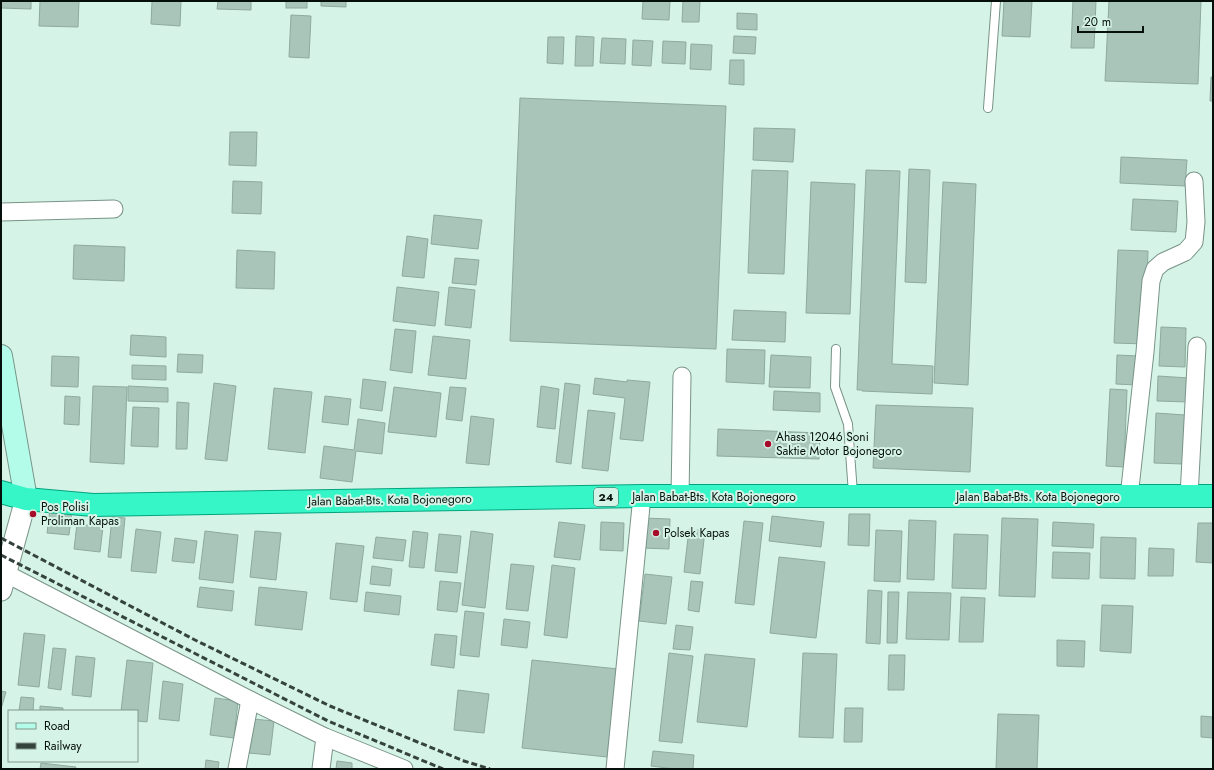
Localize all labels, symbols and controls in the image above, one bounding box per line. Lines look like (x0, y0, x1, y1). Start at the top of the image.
scale bar (1078, 8, 1143, 34)
text: 20 m (1084, 13, 1111, 31)
place label: Ahass 12046 Soni Saktie Motor Bojonegoro (776, 428, 902, 460)
marker: Ahass 12046 Soni Saktie Motor Bojonegoro (763, 439, 773, 449)
road number: 24 (594, 488, 618, 506)
street label: Jalan Babat-Bts. Kota Bojonegoro (630, 488, 796, 506)
street label: Jalan Babat-Bts. Kota Bojonegoro (954, 488, 1120, 506)
street label: Jalan Babat-Bts. Kota Bojonegoro (306, 490, 472, 510)
place label: Pos Polisi Proliman Kapas (41, 498, 119, 530)
marker: Pos Polisi Proliman Kapas (28, 509, 38, 519)
place label: Polsek Kapas (664, 524, 730, 542)
marker: Polsek Kapas (651, 528, 661, 538)
legend (8, 710, 138, 762)
text: Road (44, 717, 70, 735)
text: Railway (44, 737, 82, 755)

